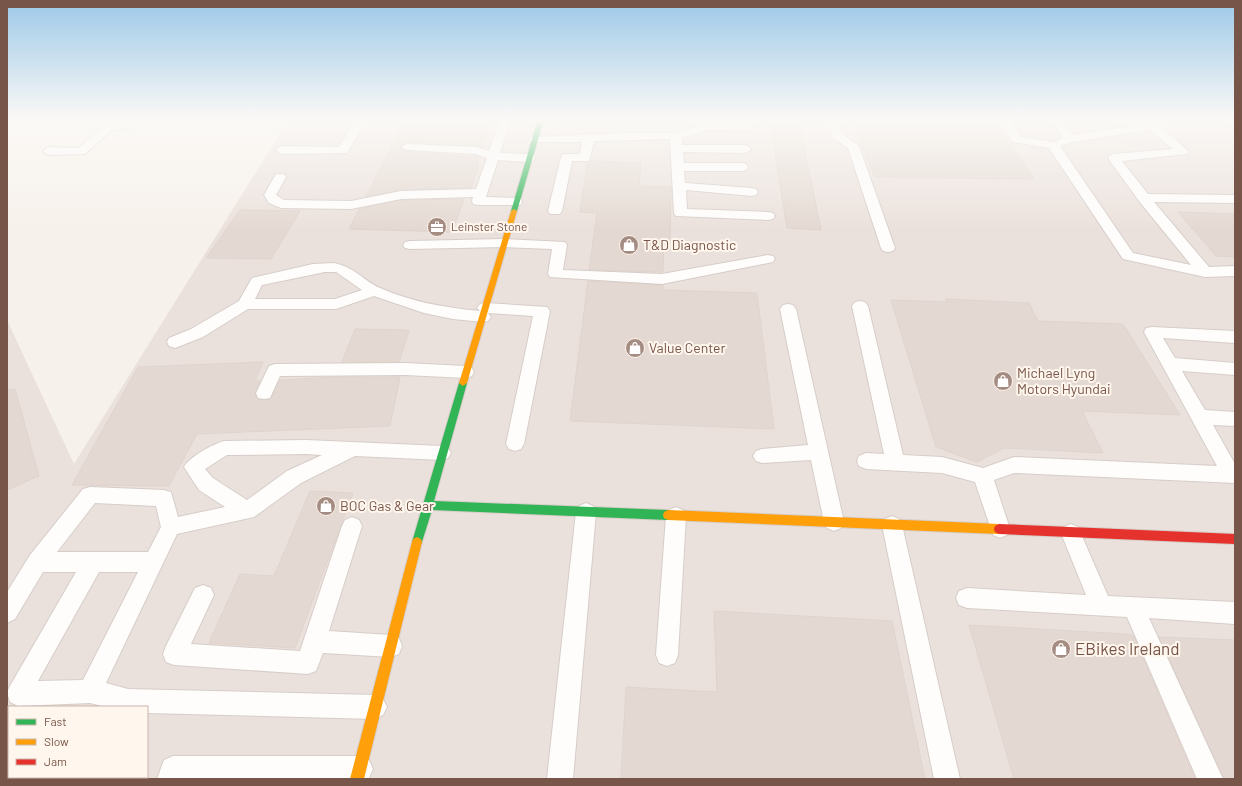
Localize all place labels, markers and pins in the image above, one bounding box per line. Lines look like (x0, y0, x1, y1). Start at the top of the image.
office icon: Leinster Stone (426, 216, 448, 238)
place label: Leinster Stone (451, 219, 527, 233)
shop icon: T&D Diagnostic (618, 234, 640, 256)
place label: T&D Diagnostic (643, 236, 736, 253)
shop icon: Value Center (624, 337, 646, 359)
place label: Value Center (649, 339, 726, 356)
place label: Michael Lyng Motors Hyundai (1017, 364, 1111, 397)
shop icon: Michael Lyng Motors Hyundai (992, 370, 1014, 392)
shop icon: BOC Gas & Gear (315, 495, 337, 517)
place label: BOC Gas & Gear (340, 497, 434, 514)
shop icon: EBikes Ireland (1050, 638, 1072, 660)
place label: EBikes Ireland (1075, 638, 1179, 658)

